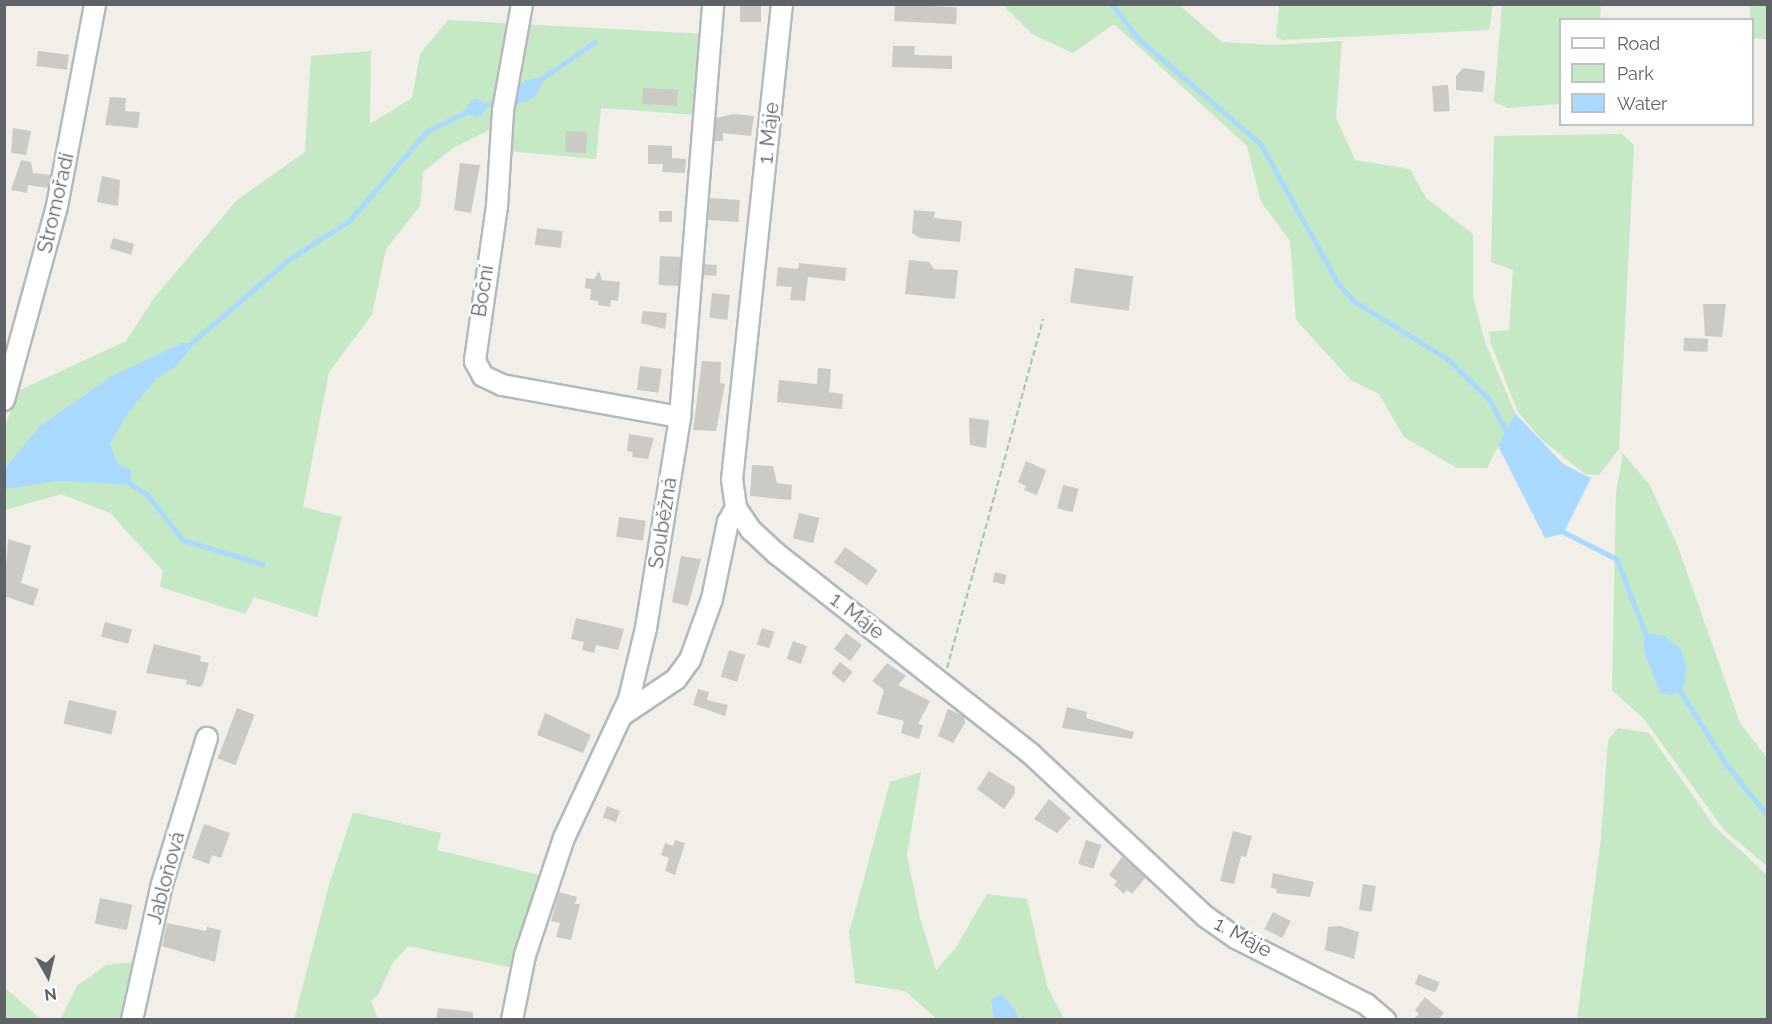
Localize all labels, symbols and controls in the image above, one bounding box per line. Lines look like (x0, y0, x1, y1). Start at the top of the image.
legend (1559, 18, 1754, 126)
text: Road (1617, 33, 1660, 54)
text: Park (1617, 63, 1654, 84)
text: Water (1617, 93, 1667, 114)
street label: 1. Máje (754, 101, 784, 165)
street label: Stromořadí (33, 151, 79, 255)
street label: Boční (467, 263, 499, 319)
street label: Souběžná (644, 476, 682, 570)
street label: 1. Máje (825, 587, 889, 645)
street label: Jabloňová (142, 829, 190, 927)
street label: 1. Máje (1210, 911, 1276, 963)
north arrow (18, 946, 78, 1006)
text: N (43, 984, 58, 1005)

